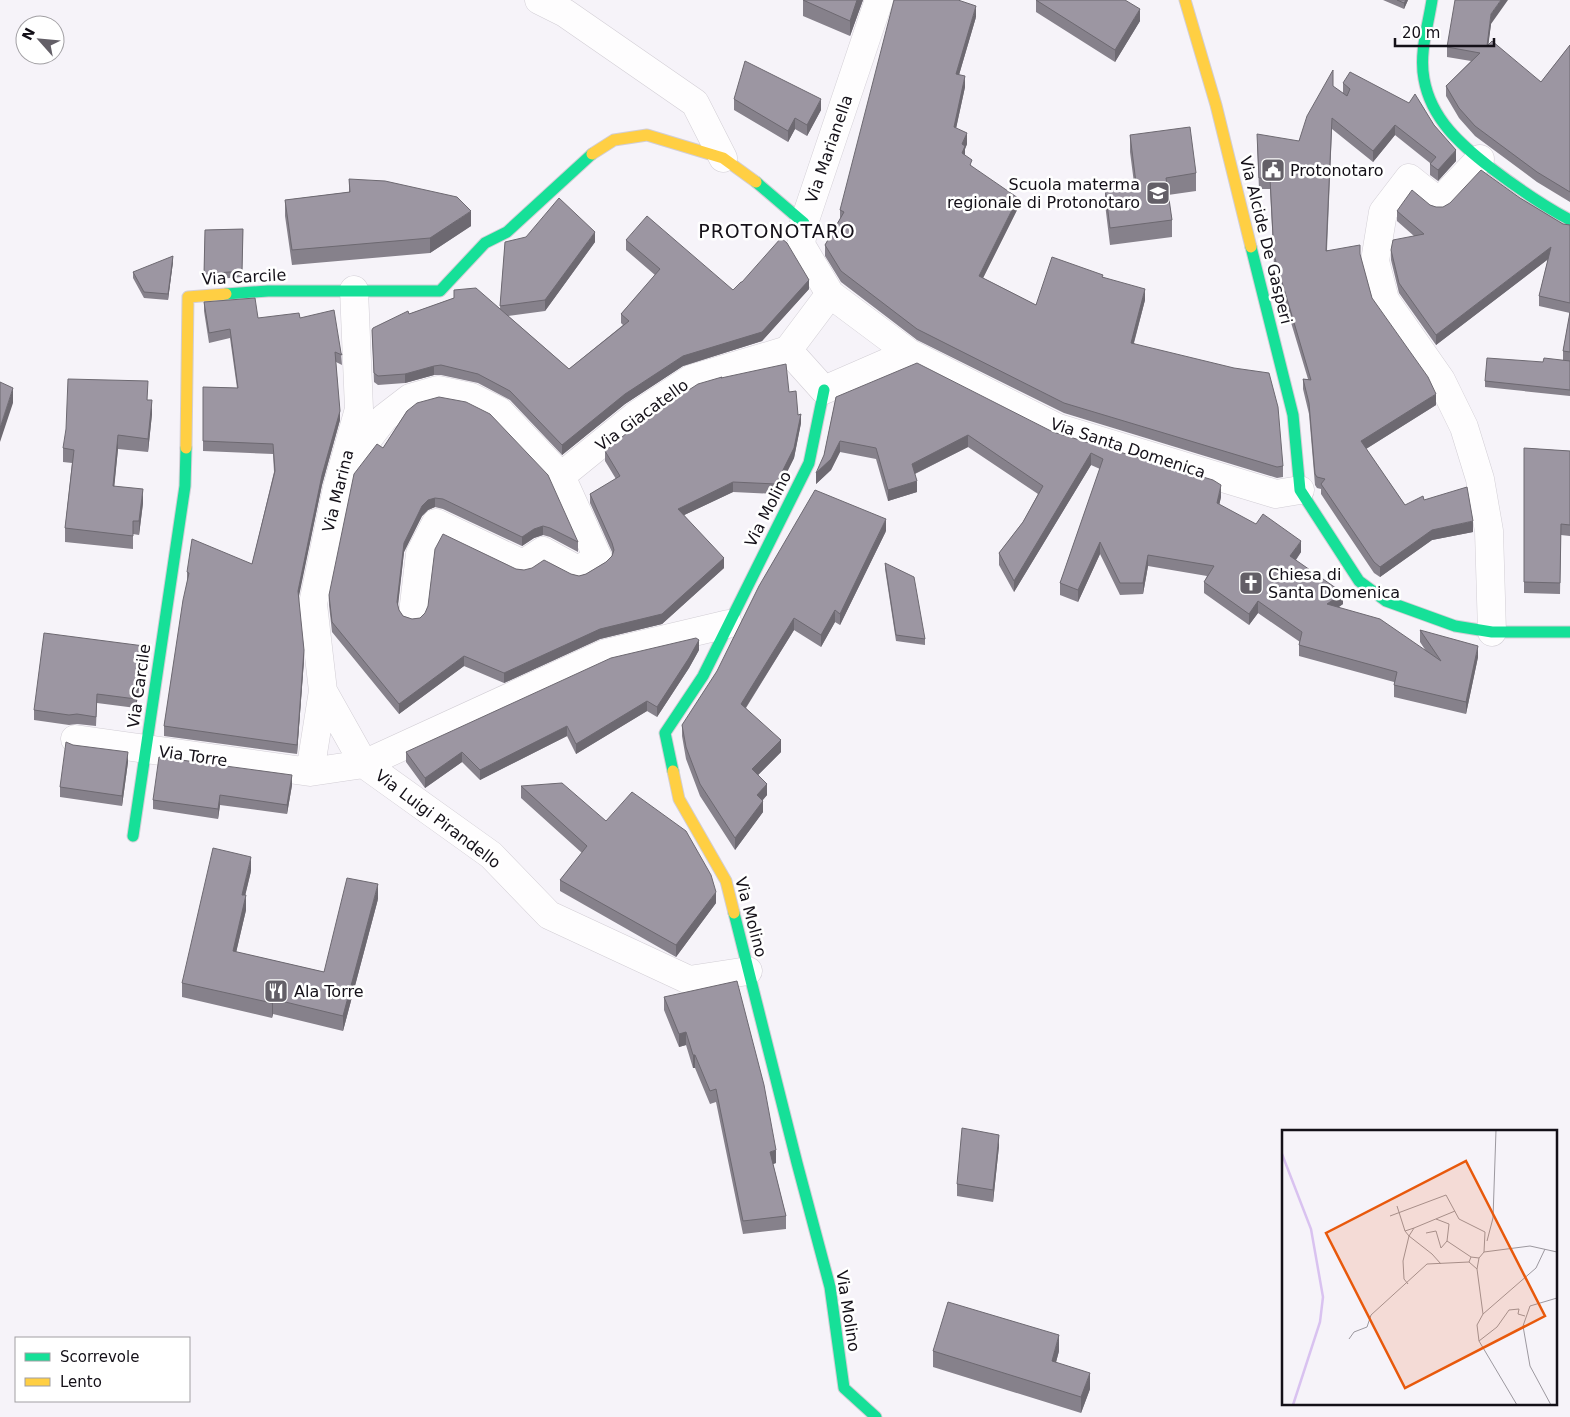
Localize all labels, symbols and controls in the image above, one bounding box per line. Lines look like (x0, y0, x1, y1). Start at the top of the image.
north arrow (15, 15, 65, 65)
scale bar (1395, 15, 1494, 47)
text: 20 m (1402, 24, 1440, 42)
text: N (19, 25, 38, 43)
street label: Via Marianella (802, 92, 856, 206)
street label: Via Alcide De Gasperi (1236, 154, 1296, 326)
public building icon: Protonotaro (1260, 157, 1286, 183)
place label: Protonotaro (1290, 161, 1383, 180)
place label: Scuola materma regionale di Protonotaro (947, 175, 1140, 212)
school or university icon: Scuola materma regionale di Protonotaro (1145, 180, 1171, 206)
district label: PROTONOTARO (698, 220, 856, 242)
street label: Via Carcile (201, 265, 287, 289)
street label: Via Giacatello (592, 375, 692, 455)
street label: Via Santa Domenica (1048, 414, 1208, 482)
street label: Via Marina (319, 448, 357, 534)
street label: Via Molino (741, 468, 795, 550)
place label: Chiesa di Santa Domenica (1268, 565, 1400, 602)
church icon: Chiesa di Santa Domenica (1238, 570, 1264, 596)
street label: Via Carcile (124, 643, 154, 729)
street label: Via Torre (157, 742, 229, 770)
street label: Via Luigi Pirandello (372, 766, 504, 872)
street label: Via Molino (731, 875, 771, 959)
restaurant icon: Ala Torre (263, 978, 289, 1004)
place label: Ala Torre (294, 982, 364, 1001)
inset map (1282, 1130, 1558, 1404)
street label: Via Molino (832, 1269, 864, 1353)
legend (15, 1337, 190, 1402)
text: Scorrevole (60, 1348, 139, 1366)
text: Lento (60, 1373, 102, 1391)

